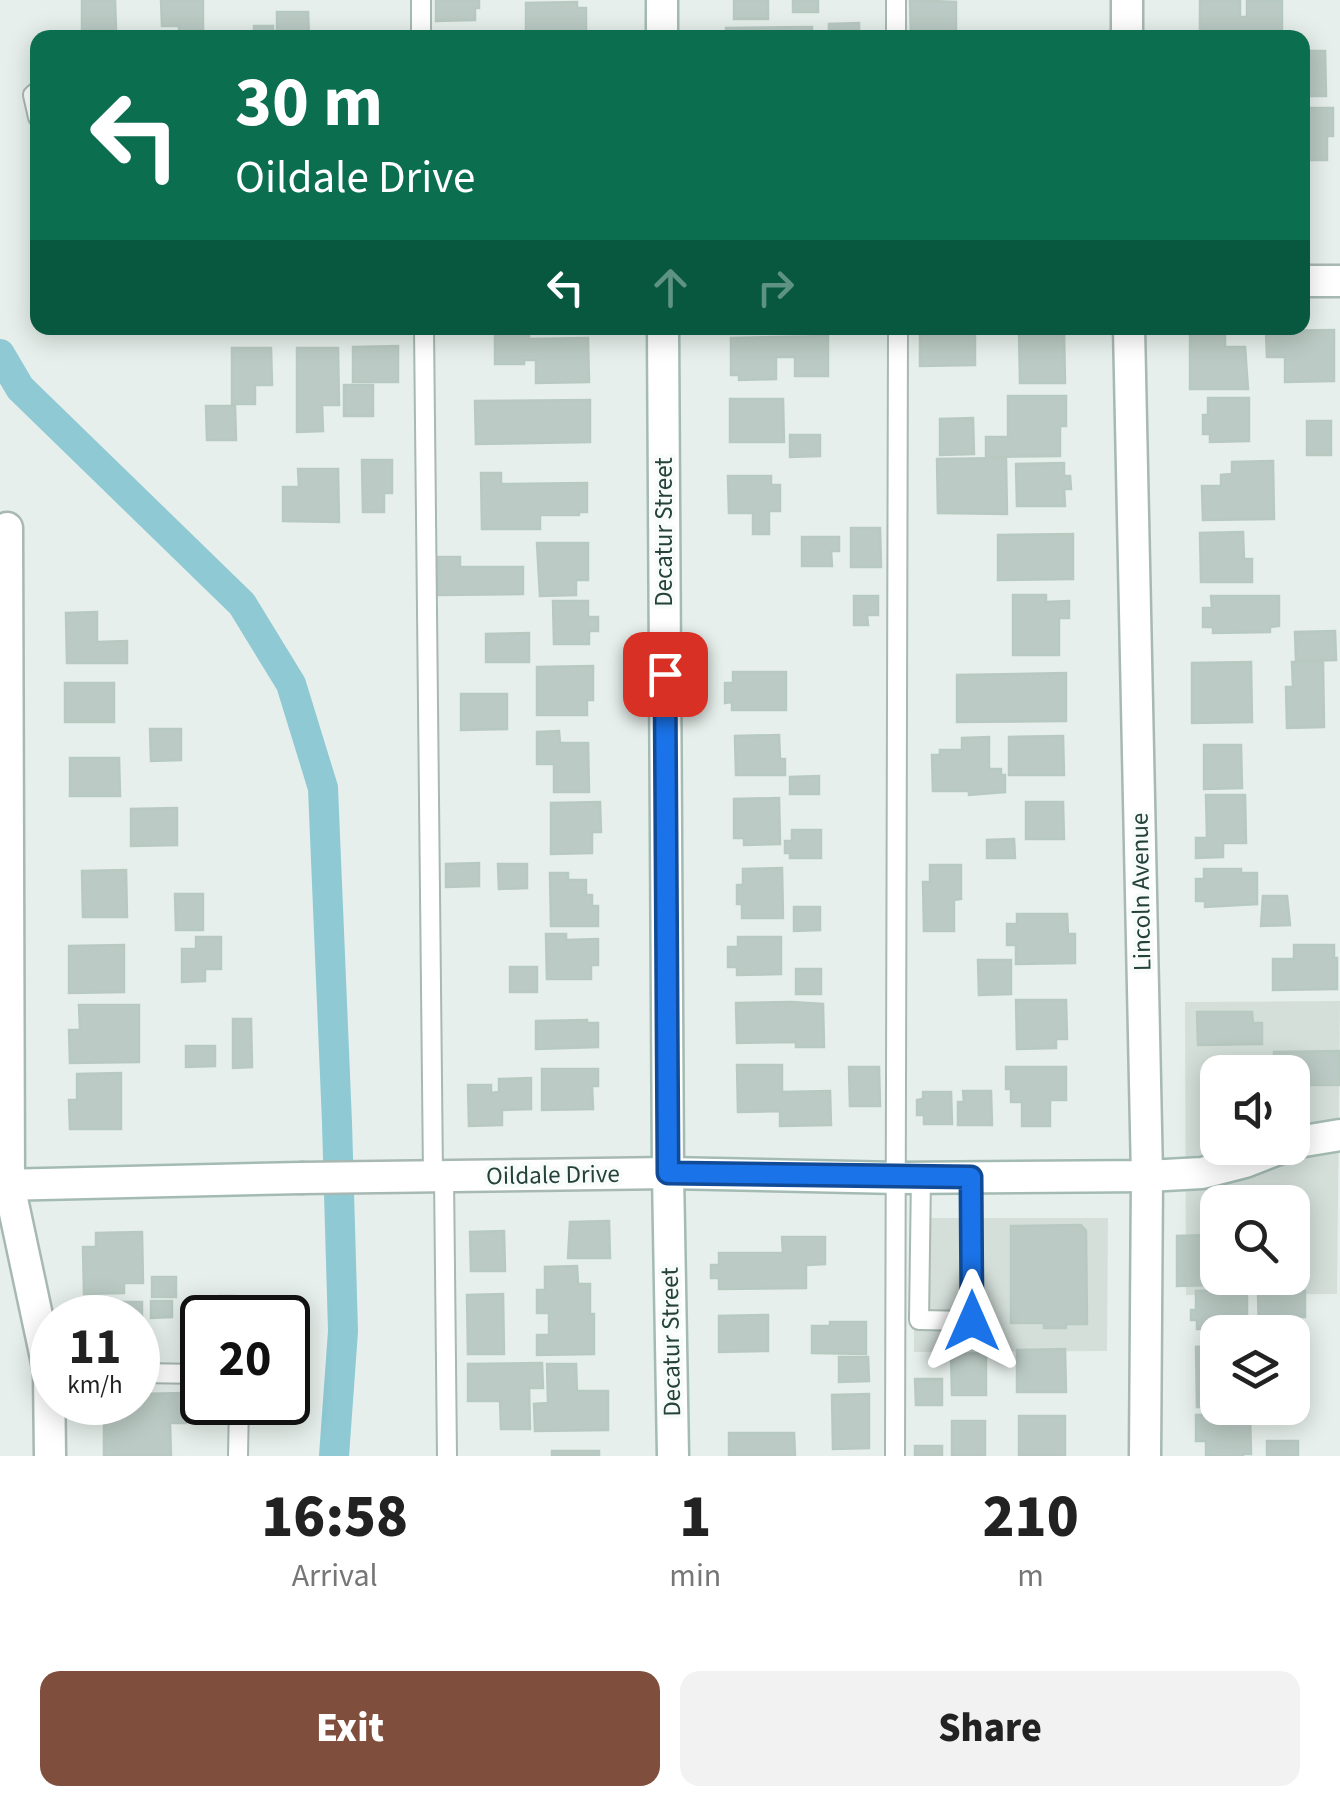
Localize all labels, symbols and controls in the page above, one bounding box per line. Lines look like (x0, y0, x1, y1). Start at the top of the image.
text: 30 m (235, 53, 383, 153)
icon: left (70, 70, 200, 200)
text: Oildale Drive (235, 146, 475, 210)
icon: left (538, 260, 593, 315)
icon: ahead (643, 260, 698, 315)
icon: right (748, 260, 803, 315)
street label: Decatur Street (646, 457, 682, 607)
pin (623, 632, 708, 717)
icon: arrive (638, 647, 693, 702)
street label: Lincoln Avenue (1122, 812, 1160, 972)
map controls (1200, 1055, 1310, 1425)
button: sound (1200, 1055, 1310, 1165)
street label: Oildale Drive (486, 1156, 620, 1194)
button: search (1200, 1185, 1310, 1295)
street label: Decatur Street (652, 1266, 690, 1417)
position arrow (920, 1269, 1024, 1373)
speed limit sign: 20 (180, 1295, 310, 1425)
text: 11 (69, 1312, 121, 1383)
button: layers (1200, 1315, 1310, 1425)
text: km/h (67, 1367, 123, 1403)
text: 16:58 (261, 1475, 408, 1560)
text: 1 (679, 1475, 711, 1560)
text: 210 (983, 1475, 1079, 1560)
text: Arrival (292, 1553, 378, 1599)
text: min (669, 1553, 721, 1599)
text: m (1017, 1553, 1044, 1599)
button: Exit (40, 1671, 660, 1786)
button: Share (680, 1671, 1300, 1786)

